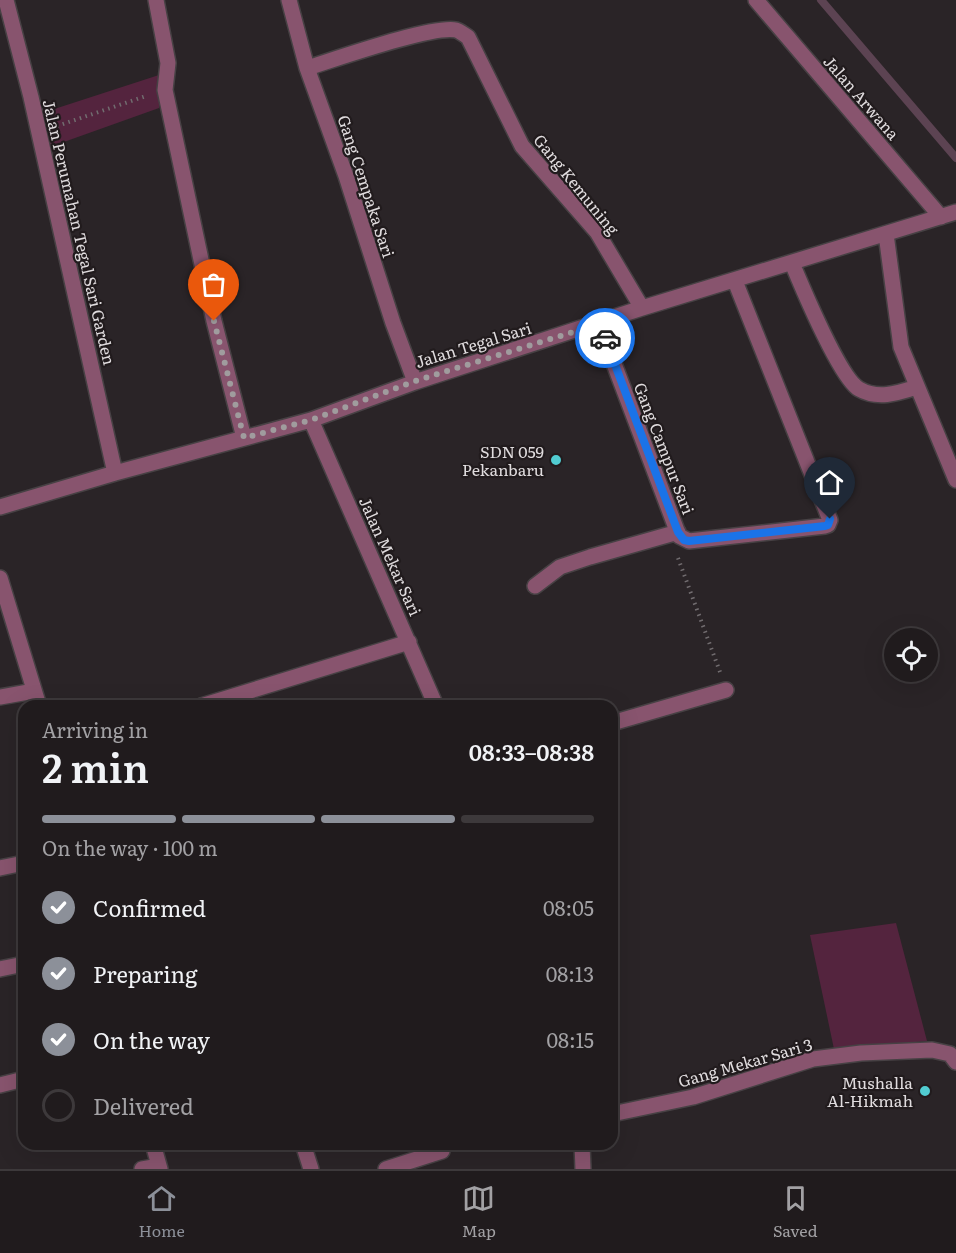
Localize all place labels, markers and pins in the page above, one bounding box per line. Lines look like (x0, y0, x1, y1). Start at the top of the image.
pin (188, 259, 239, 321)
place label: SDN 059 Pekanbaru (462, 439, 544, 481)
marker: SDN 059 Pekanbaru (549, 453, 563, 467)
pin (804, 457, 855, 519)
place label: Mushalla Al-Hikmah (827, 1070, 913, 1112)
marker: Mushalla Al-Hikmah (918, 1084, 932, 1098)

